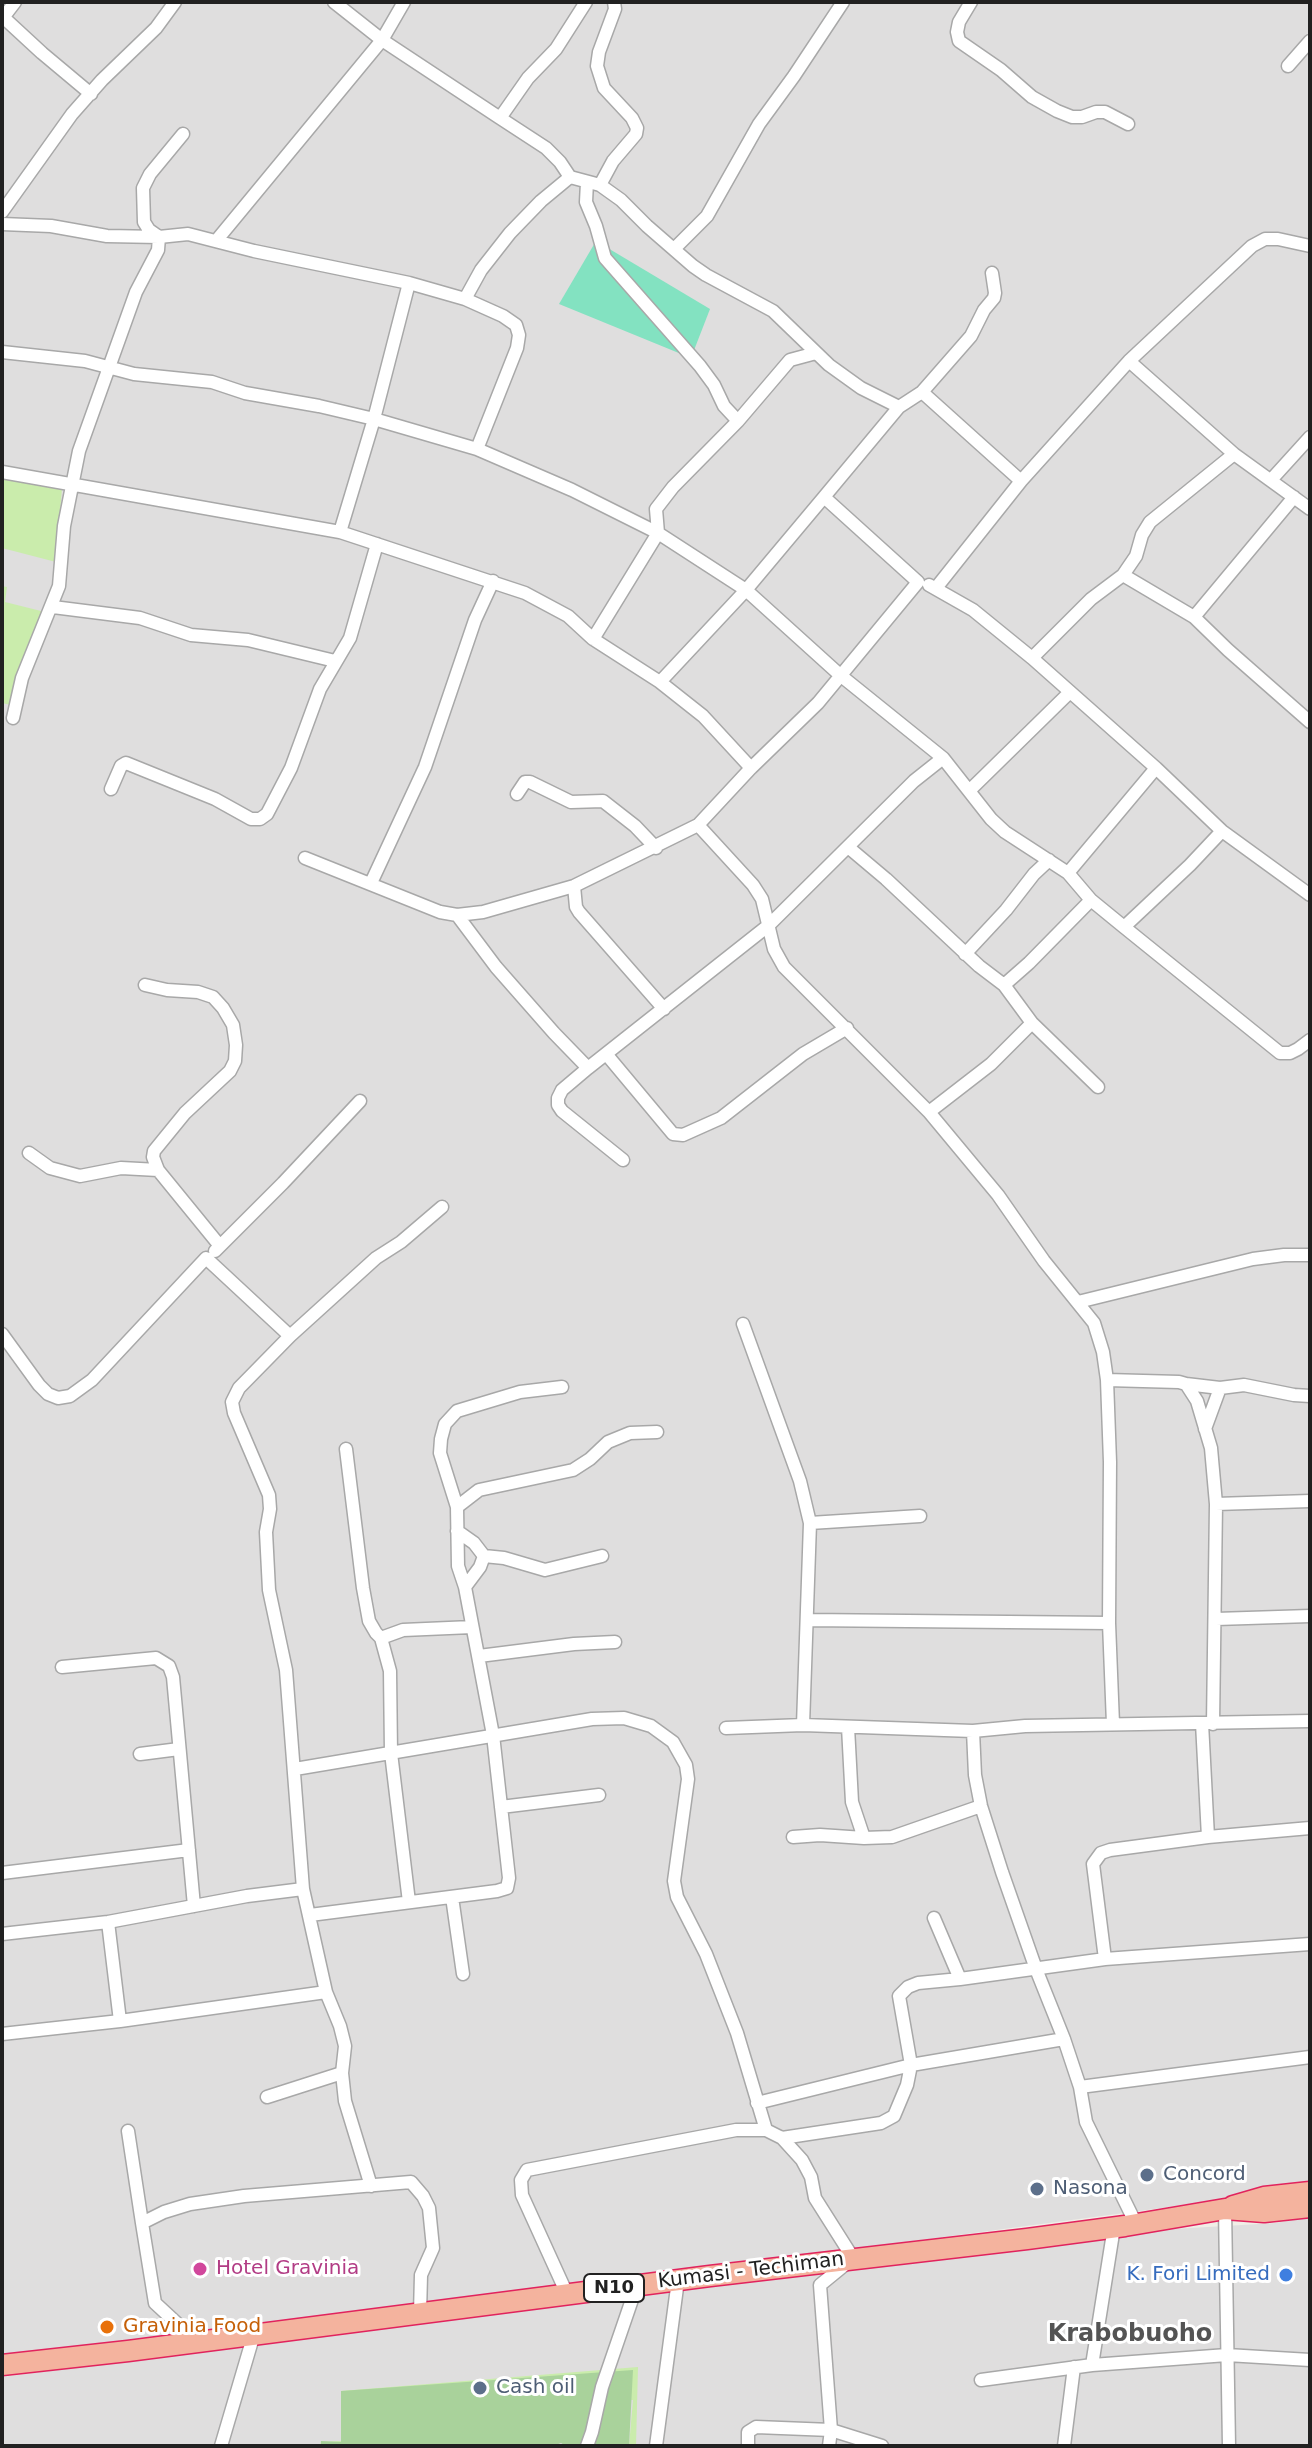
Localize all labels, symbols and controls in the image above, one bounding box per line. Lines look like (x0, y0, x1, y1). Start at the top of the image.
place label: Concord (1163, 2163, 1246, 2187)
marker: Concord (1138, 2166, 1156, 2184)
place label: Nasona (1053, 2177, 1128, 2201)
marker: Nasona (1028, 2180, 1046, 2198)
street label: Kumasi - Techiman (657, 2248, 845, 2294)
place label: Hotel Gravinia (216, 2257, 359, 2281)
marker: Hotel Gravinia (191, 2260, 209, 2278)
place label: K. Fori Limited (1126, 2263, 1270, 2287)
marker: K. Fori Limited (1277, 2266, 1295, 2284)
road number: N10 (584, 2274, 644, 2302)
place label: Gravinia Food (123, 2315, 261, 2339)
marker: Gravinia Food (98, 2318, 116, 2336)
district label: Krabobuoho (1048, 2321, 1212, 2349)
place label: Cash oil (496, 2376, 575, 2400)
marker: Cash oil (471, 2379, 489, 2397)

